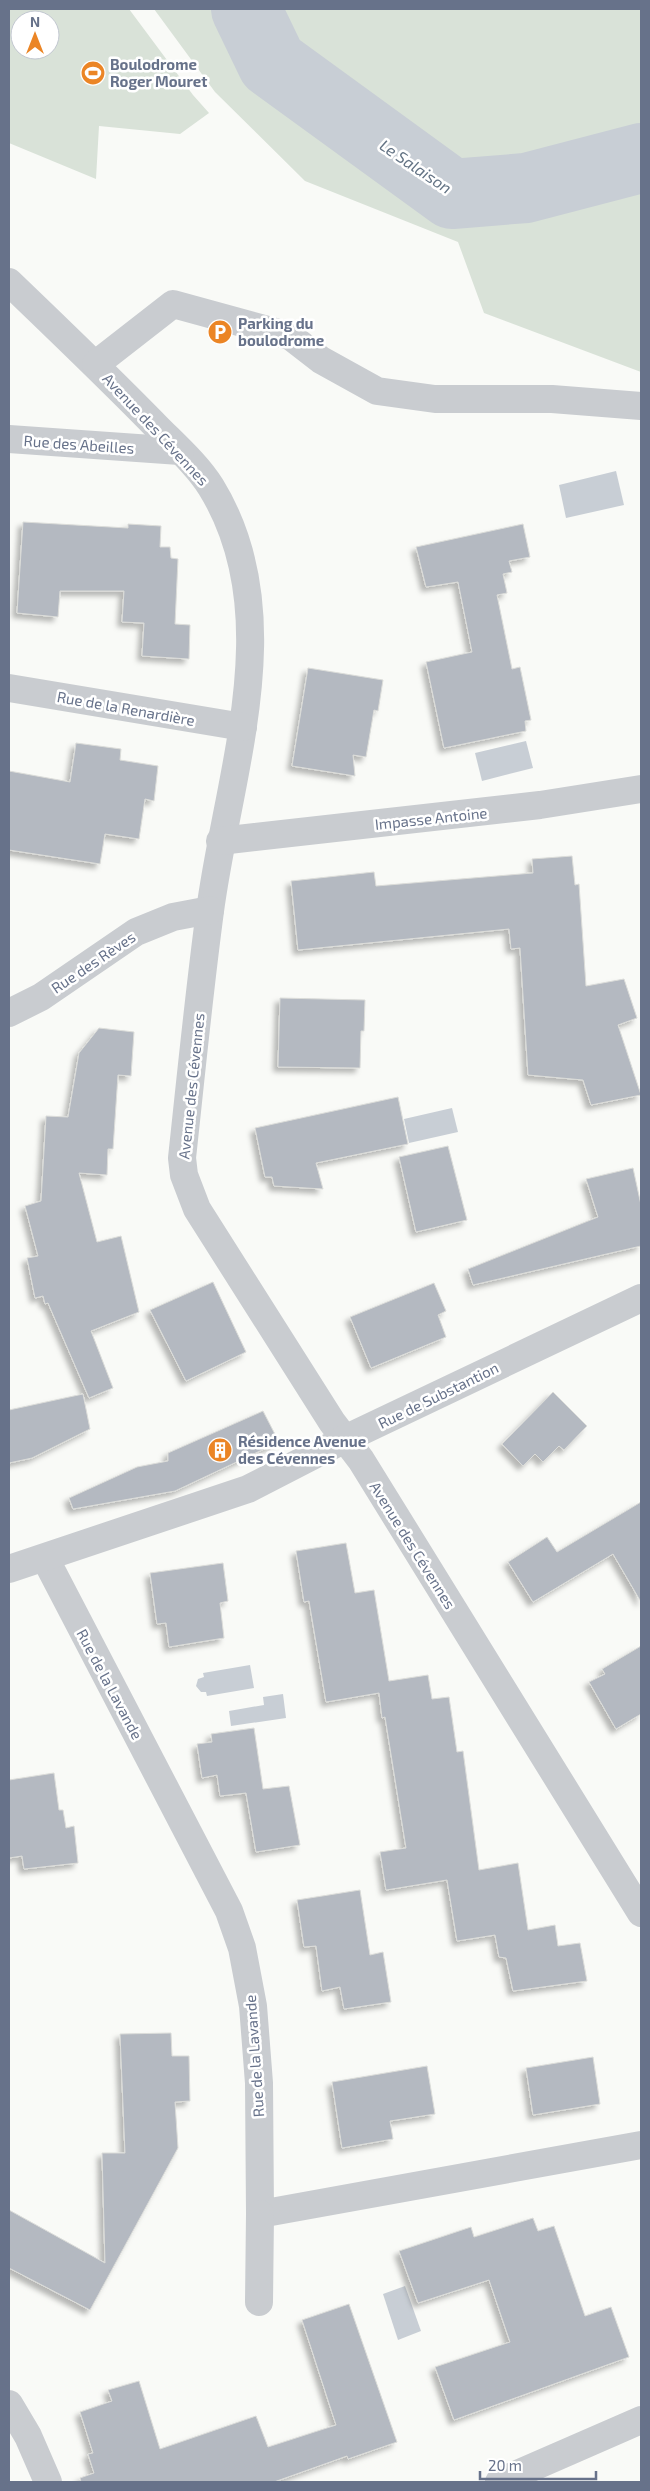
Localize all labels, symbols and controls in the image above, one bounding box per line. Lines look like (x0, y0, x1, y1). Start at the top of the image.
north arrow (10, 10, 60, 60)
text: N (30, 13, 40, 30)
place label: Boulodrome Roger Mouret (110, 55, 207, 90)
sports icon: Boulodrome Roger Mouret (80, 60, 106, 86)
water label: Le Salaison (376, 135, 456, 197)
place label: Parking du boulodrome (238, 314, 324, 349)
parking icon: Parking du boulodrome (207, 319, 233, 345)
street label: Avenue des Cévennes (99, 369, 213, 489)
street label: Rue des Abeilles (23, 431, 135, 457)
street label: Rue de la Renardière (56, 687, 196, 729)
street label: Impasse Antoine (374, 803, 488, 833)
street label: Rue des Rèves (48, 927, 138, 997)
street label: Avenue des Cévennes (174, 1012, 208, 1160)
street label: Rue de Substantion (375, 1358, 501, 1432)
place label: Résidence Avenue des Cévennes (238, 1432, 366, 1467)
building icon: Résidence Avenue des Cévennes (207, 1437, 233, 1463)
street label: Avenue des Cévennes (366, 1478, 460, 1612)
street label: Rue de la Lavande (73, 1626, 147, 1742)
street label: Rue de la Lavande (241, 1994, 267, 2118)
scale bar (480, 2448, 596, 2480)
text: 20 m (488, 2456, 522, 2474)

